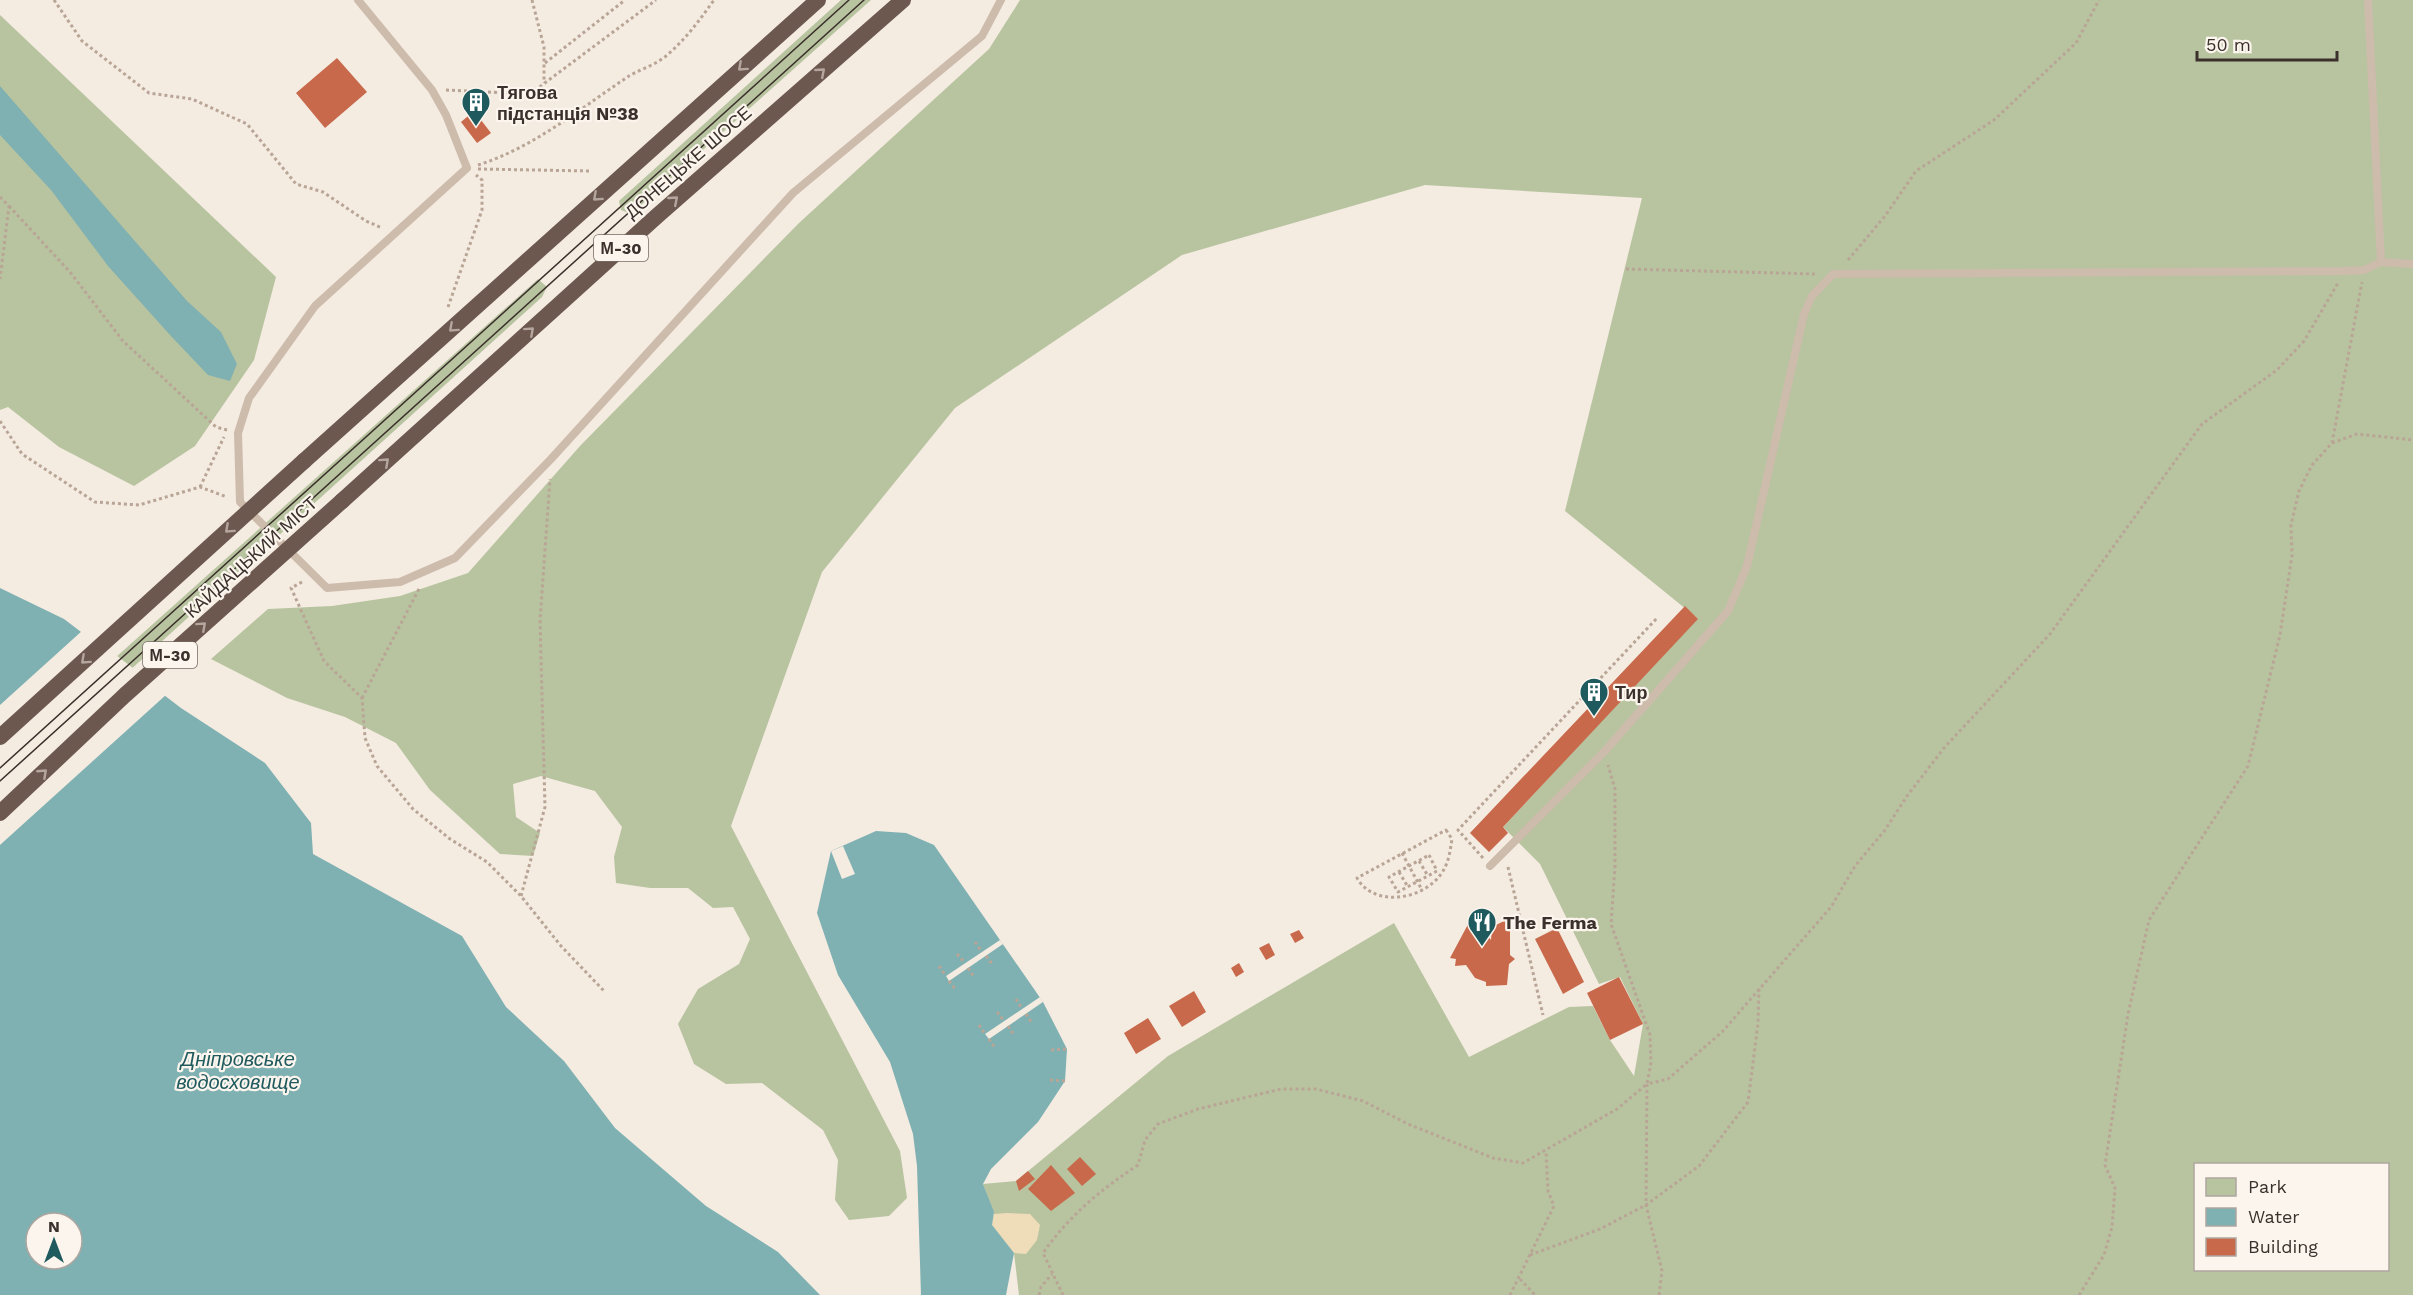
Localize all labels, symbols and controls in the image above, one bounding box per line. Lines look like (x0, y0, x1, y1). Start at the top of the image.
scale bar (2197, 24, 2336, 62)
text: 50 m (2206, 34, 2251, 55)
one-way arrow (739, 60, 749, 71)
one-way arrow (814, 68, 825, 79)
place label: Тягова пiдстанцiя №38 (497, 82, 639, 124)
building icon: Тягова пiдстанцiя №38 (460, 86, 492, 128)
street label: ДОНЕЦЬКЕ ШОСЕ (621, 101, 755, 223)
one-way arrow (593, 190, 604, 201)
one-way arrow (668, 196, 678, 207)
road number: М-30 (594, 235, 648, 261)
one-way arrow (449, 321, 460, 332)
one-way arrow (523, 327, 534, 338)
one-way arrow (379, 458, 389, 469)
street label: КАЙДАЦЬКИЙ МІСТ (181, 492, 321, 622)
one-way arrow (226, 522, 236, 533)
one-way arrow (195, 622, 206, 633)
road number: М-30 (143, 642, 197, 668)
one-way arrow (81, 653, 91, 664)
building icon: Тир (1578, 676, 1610, 718)
place label: Тир (1615, 682, 1647, 703)
one-way arrow (37, 769, 47, 780)
restaurant icon: The Ferma (1466, 906, 1498, 948)
place label: The Ferma (1503, 912, 1598, 933)
water label: Дніпровське водосховище (176, 1047, 300, 1094)
legend (2194, 1163, 2389, 1271)
text: Park (2248, 1176, 2287, 1197)
text: Water (2248, 1206, 2300, 1227)
north arrow (24, 1211, 84, 1271)
text: N (48, 1217, 60, 1236)
text: Building (2248, 1236, 2318, 1257)

